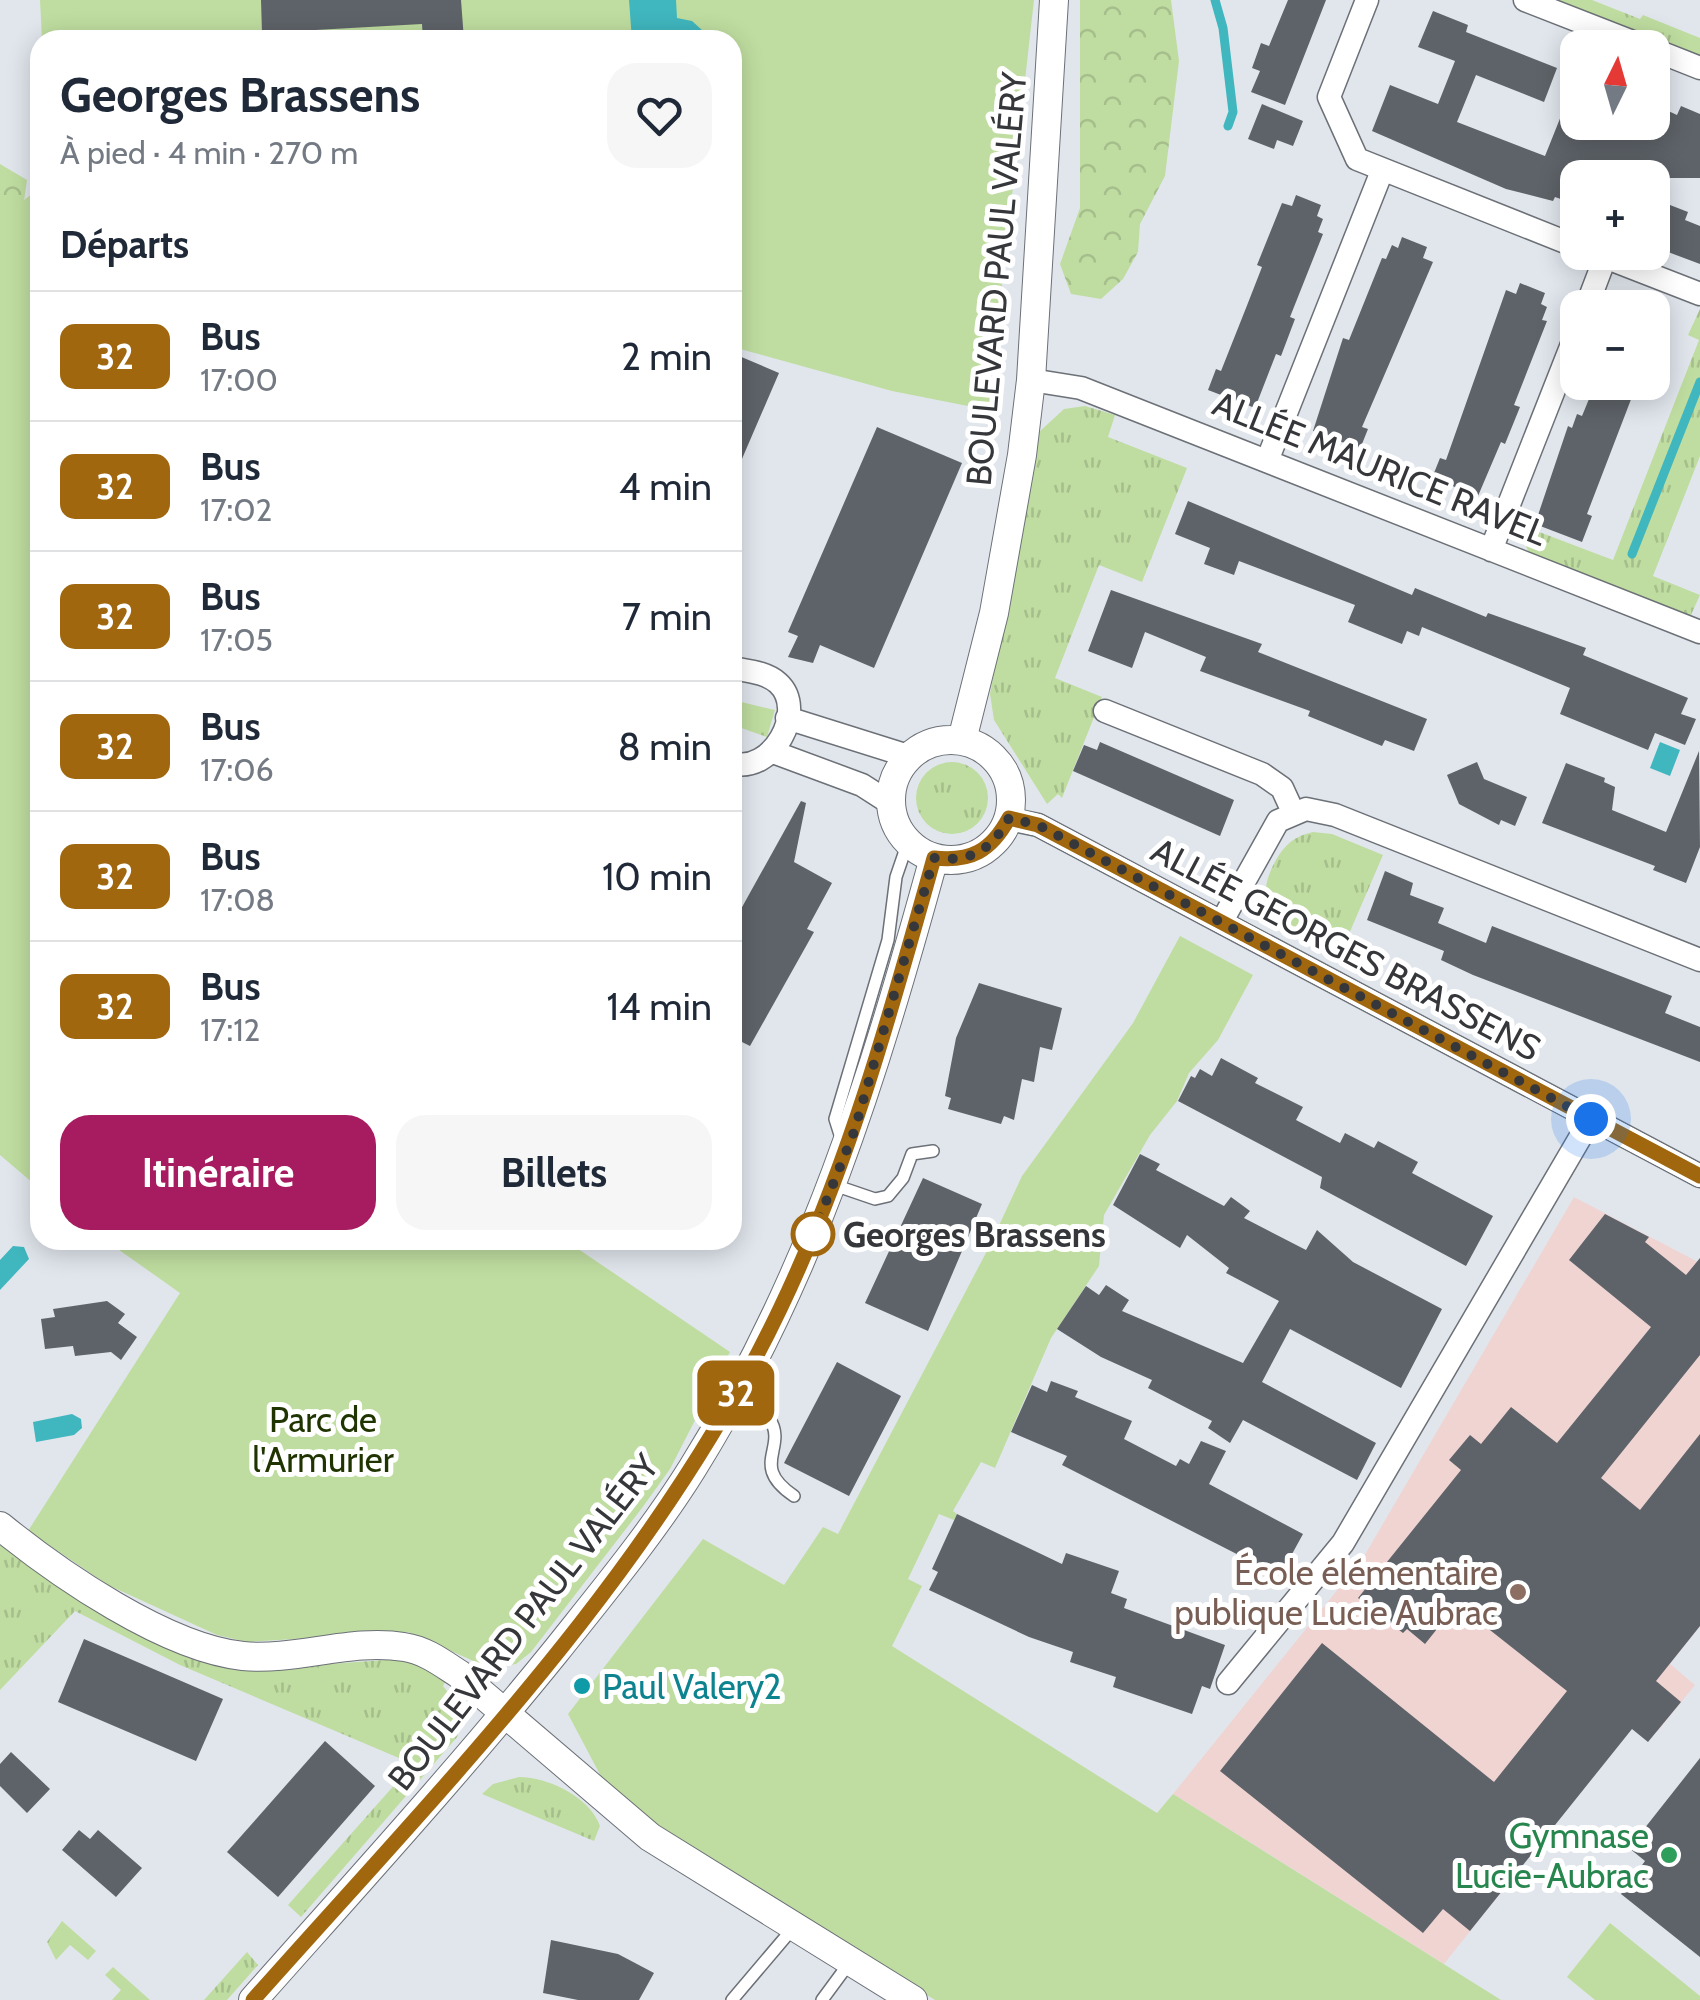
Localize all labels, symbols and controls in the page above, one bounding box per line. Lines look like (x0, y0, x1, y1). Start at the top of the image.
north arrow (1560, 30, 1670, 140)
map controls (1560, 30, 1670, 400)
button: heart (607, 63, 712, 168)
text: Georges Brassens (60, 66, 420, 124)
street label: BOULEVARD PAUL VALÉRY (957, 69, 1036, 487)
text: À pied · 4 min · 270 m (60, 133, 358, 172)
button: + (1560, 160, 1670, 270)
text: Départs (60, 221, 189, 268)
button: − (1560, 290, 1670, 400)
text: Bus (200, 313, 261, 360)
text: 2 min (621, 333, 712, 380)
text: 32 (96, 335, 134, 378)
text: 17:00 (200, 360, 278, 399)
street label: ALLÉE MAURICE RAVEL (1207, 381, 1554, 555)
text: Bus (200, 443, 261, 490)
text: 4 min (619, 463, 712, 510)
text: 32 (96, 465, 134, 508)
text: 17:02 (200, 490, 272, 529)
text: Bus (200, 573, 261, 620)
text: 7 min (622, 593, 712, 640)
text: 32 (96, 595, 134, 638)
text: 17:05 (200, 620, 273, 659)
text: Bus (200, 703, 261, 750)
text: 8 min (618, 723, 712, 770)
text: 32 (96, 725, 134, 768)
text: 17:06 (200, 750, 274, 789)
street label: ALLÉE GEORGES BRASSENS (1144, 828, 1548, 1070)
text: Bus (200, 833, 261, 880)
text: 10 min (602, 853, 712, 900)
text: 32 (96, 855, 134, 898)
text: 17:08 (200, 880, 275, 919)
text: Bus (200, 963, 261, 1010)
text: 14 min (606, 983, 712, 1030)
text: 32 (96, 985, 134, 1028)
text: 17:12 (200, 1010, 260, 1049)
your location (1566, 1094, 1616, 1144)
button: Itinéraire (60, 1115, 376, 1230)
button: Billets (396, 1115, 712, 1230)
marker: Georges Brassens (792, 1213, 834, 1255)
place label: Georges Brassens (843, 1213, 1106, 1256)
line badge: 32 (691, 1360, 781, 1426)
text: 32 (717, 1372, 755, 1415)
park label: Parc de l'Armurier (252, 1398, 394, 1481)
street label: BOULEVARD PAUL VALÉRY (378, 1444, 668, 1799)
place label: École élémentaire publique Lucie Aubrac (1174, 1551, 1498, 1634)
marker: École élémentaire publique Lucie Aubrac (1507, 1581, 1529, 1603)
place label: Paul Valery2 (602, 1665, 782, 1708)
marker: Paul Valery2 (571, 1675, 593, 1697)
place label: Gymnase Lucie-Aubrac (1455, 1814, 1649, 1897)
marker: Gymnase Lucie-Aubrac (1658, 1844, 1680, 1866)

